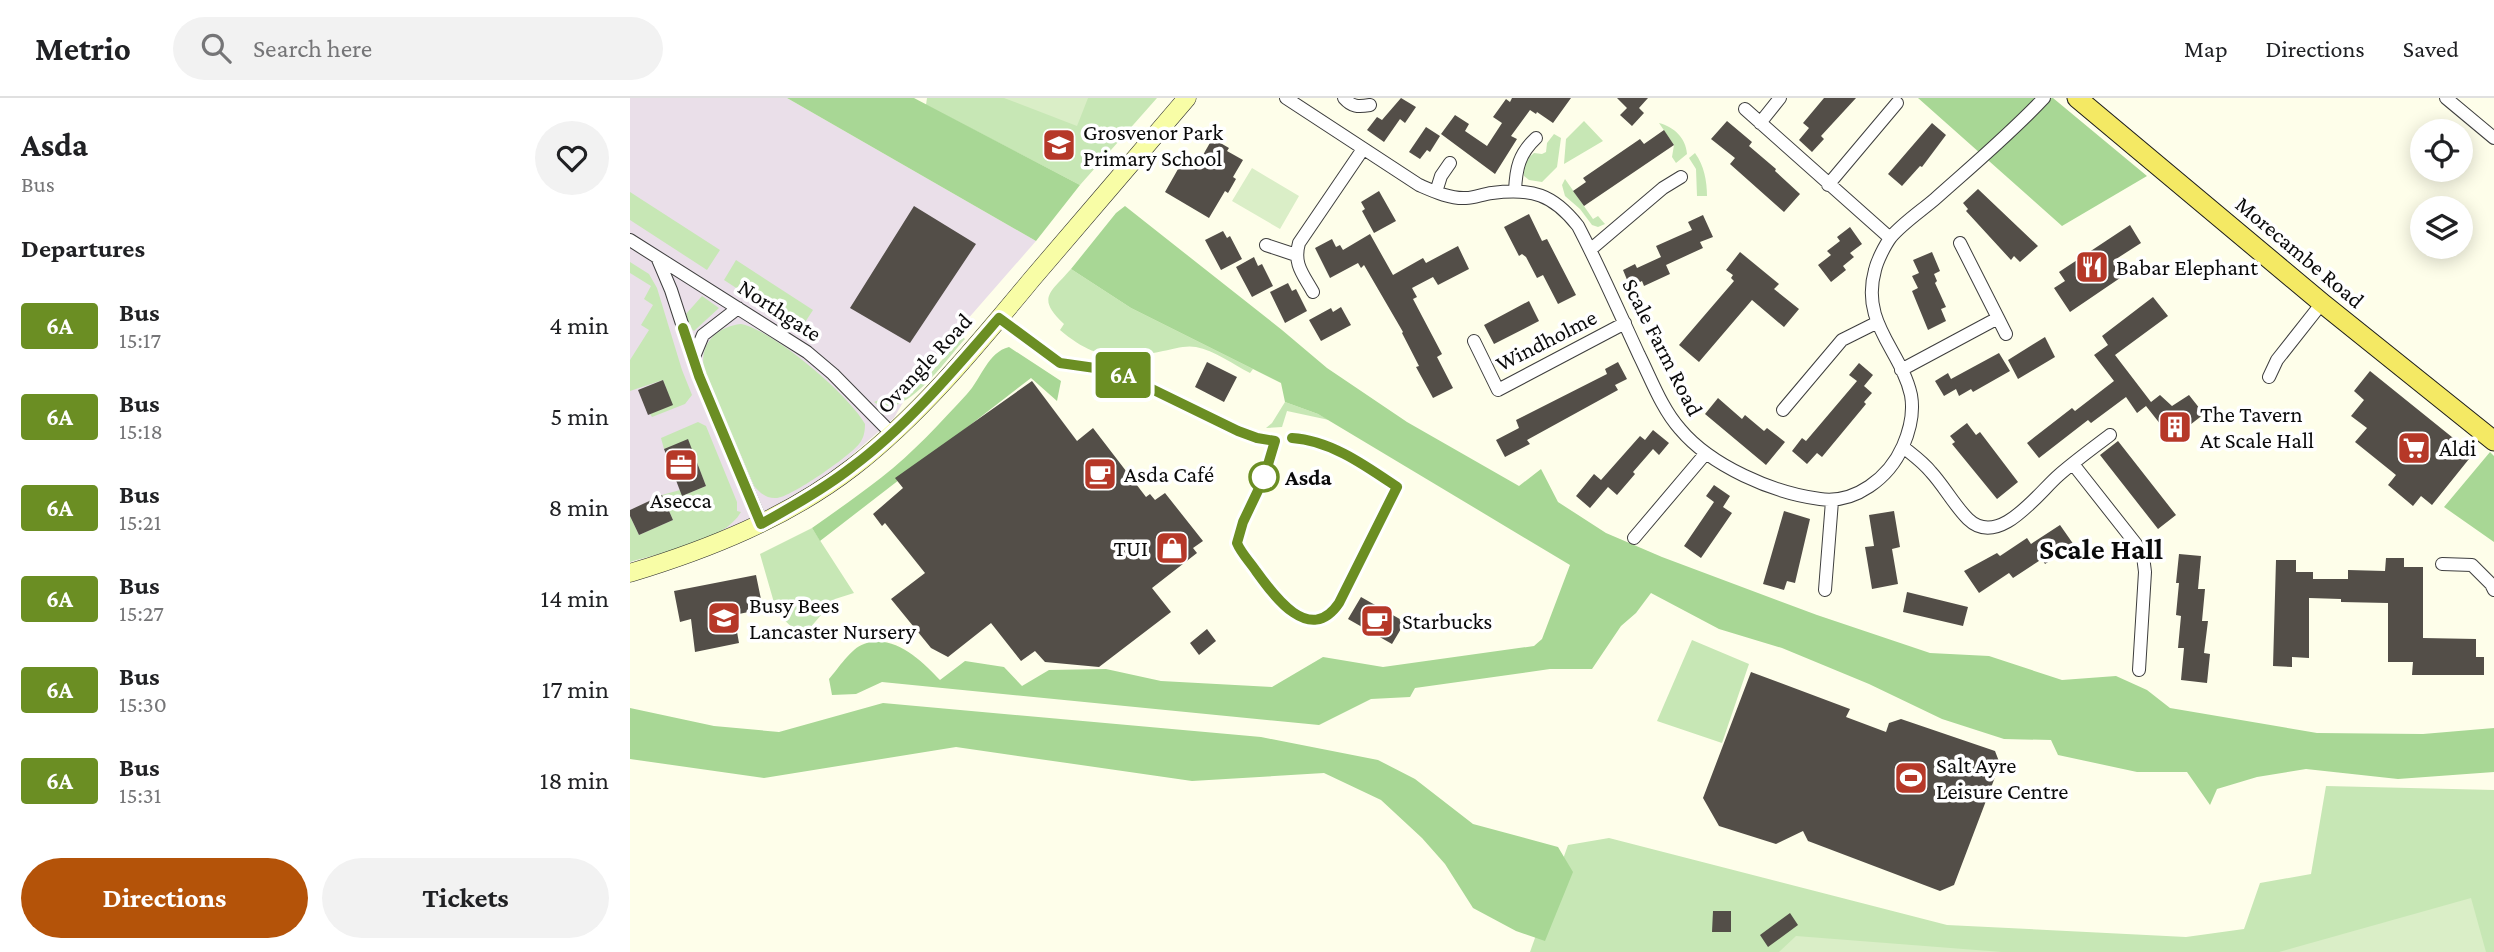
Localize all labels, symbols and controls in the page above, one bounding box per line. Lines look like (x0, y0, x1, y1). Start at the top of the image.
search box (173, 17, 663, 80)
icon: search (197, 29, 235, 67)
text: Metrio (35, 30, 131, 67)
text: Search here (253, 34, 372, 63)
text: Map (2184, 35, 2228, 62)
text: Directions (2266, 35, 2365, 62)
text: Saved (2403, 35, 2459, 62)
place label: Grosvenor Park Primary School (1083, 119, 1223, 171)
map controls (2410, 119, 2473, 259)
button: locate (2410, 119, 2473, 182)
button: heart (535, 121, 609, 195)
text: Asda (21, 126, 88, 163)
school or university icon: Grosvenor Park Primary School (1040, 126, 1078, 164)
text: Bus (21, 171, 55, 197)
street label: Morecambe Road (2230, 191, 2370, 313)
button: layers (2410, 196, 2473, 259)
text: Departures (21, 234, 145, 263)
restaurant icon: Babar Elephant (2073, 248, 2111, 286)
place label: Babar Elephant (2116, 254, 2258, 280)
street label: Northgate (734, 274, 826, 346)
street label: Scale Farm Road (1617, 274, 1709, 420)
text: Bus (119, 298, 160, 327)
street label: Windholme (1491, 304, 1601, 376)
street label: Ovangle Road (871, 308, 977, 418)
text: 4 min (549, 311, 609, 340)
text: 6A (46, 312, 73, 339)
text: 15:17 (119, 327, 161, 353)
line badge: 6A (1092, 352, 1154, 398)
text: 6A (1110, 361, 1136, 388)
text: Bus (119, 389, 160, 418)
place label: The Tavern At Scale Hall (2200, 401, 2314, 453)
text: 5 min (550, 402, 609, 431)
text: 6A (46, 403, 73, 430)
building icon: The Tavern At Scale Hall (2156, 408, 2194, 446)
text: 15:18 (119, 418, 163, 444)
supermarket icon: Aldi (2395, 429, 2433, 467)
place label: Aldi (2439, 435, 2476, 461)
office icon: Asecca (662, 446, 700, 484)
cafe icon: Asda Café (1081, 455, 1119, 493)
place label: Asda Café (1124, 461, 1214, 487)
marker: Asda (1249, 462, 1279, 492)
place label: Asda (1284, 464, 1333, 490)
text: Bus (119, 480, 160, 509)
place label: Asecca (650, 487, 712, 513)
text: 8 min (548, 493, 609, 522)
text: 6A (46, 494, 73, 521)
text: 15:21 (119, 509, 161, 535)
shop icon: TUI (1153, 529, 1191, 567)
district label: Scale Hall (2039, 532, 2163, 565)
place label: TUI (1114, 535, 1148, 561)
text: Bus (119, 571, 160, 600)
text: 14 min (541, 584, 609, 613)
text: 6A (46, 585, 73, 612)
place label: Busy Bees Lancaster Nursery (749, 592, 916, 644)
school or university icon: Busy Bees Lancaster Nursery (705, 599, 743, 637)
text: 15:27 (119, 600, 164, 626)
cafe icon: Starbucks (1358, 602, 1396, 640)
place label: Starbucks (1402, 608, 1492, 634)
text: Bus (119, 662, 160, 691)
text: 17 min (542, 675, 609, 704)
text: 6A (46, 676, 73, 703)
text: 15:30 (119, 691, 167, 717)
place label: Salt Ayre Leisure Centre (1936, 752, 2068, 804)
text: Bus (119, 753, 160, 782)
sports icon: Salt Ayre Leisure Centre (1892, 759, 1930, 797)
text: 18 min (540, 766, 609, 795)
text: 6A (46, 767, 73, 794)
text: 15:31 (119, 782, 161, 808)
button: Directions (21, 858, 308, 938)
button: Tickets (322, 858, 609, 938)

